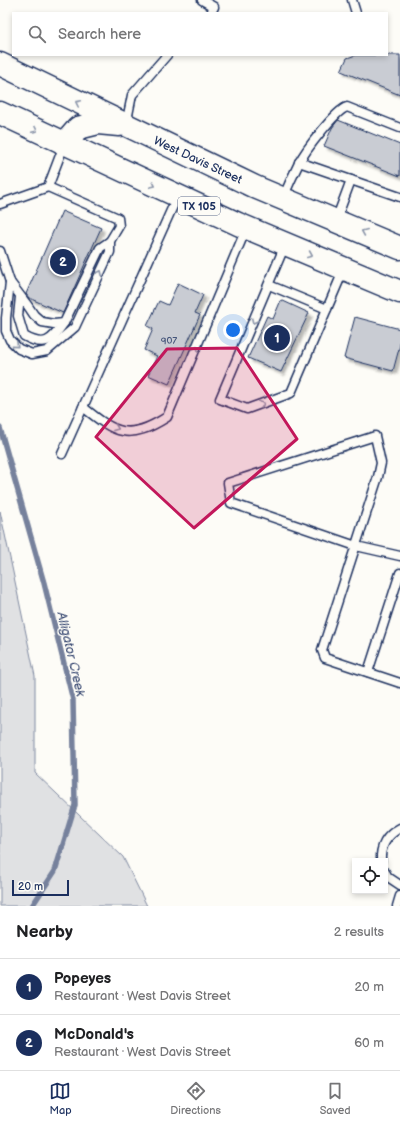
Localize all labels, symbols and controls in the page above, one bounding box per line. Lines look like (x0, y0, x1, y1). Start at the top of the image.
search box (12, 12, 388, 56)
icon: search (26, 23, 48, 45)
text: Search here (58, 25, 141, 44)
one-way arrow (75, 100, 83, 108)
one-way arrow (31, 125, 38, 133)
street label: West Davis Street (151, 133, 245, 188)
one-way arrow (149, 180, 157, 188)
road number: TX 105 (178, 197, 220, 215)
one-way arrow (361, 229, 368, 237)
pin: 2 (50, 247, 76, 277)
one-way arrow (307, 250, 314, 258)
one-way arrow (96, 270, 104, 277)
one-way arrow (250, 318, 258, 325)
your location (223, 320, 243, 340)
pin: 1 (264, 323, 290, 353)
house number: 907 (161, 335, 177, 347)
one-way arrow (11, 341, 19, 348)
one-way arrow (191, 345, 199, 353)
one-way arrow (258, 400, 265, 408)
one-way arrow (112, 423, 119, 431)
water label: Alligator Creek (53, 609, 89, 699)
map controls (352, 858, 388, 894)
button: locate (352, 858, 388, 894)
scale bar (12, 878, 69, 897)
text: 20 m (18, 880, 43, 893)
text: Nearby (16, 922, 73, 942)
text: 2 results (334, 924, 384, 940)
text: Popeyes (54, 969, 111, 988)
text: 1 (26, 979, 32, 995)
text: 20 m (354, 979, 384, 995)
text: Restaurant · West Davis Street (54, 988, 231, 1004)
text: McDonald's (54, 1025, 134, 1044)
text: 2 (25, 1035, 33, 1051)
text: 60 m (354, 1035, 384, 1051)
text: Restaurant · West Davis Street (54, 1044, 231, 1060)
tab: Map (49, 1080, 72, 1117)
tab: Directions (170, 1080, 221, 1117)
tab: Saved (320, 1080, 351, 1117)

